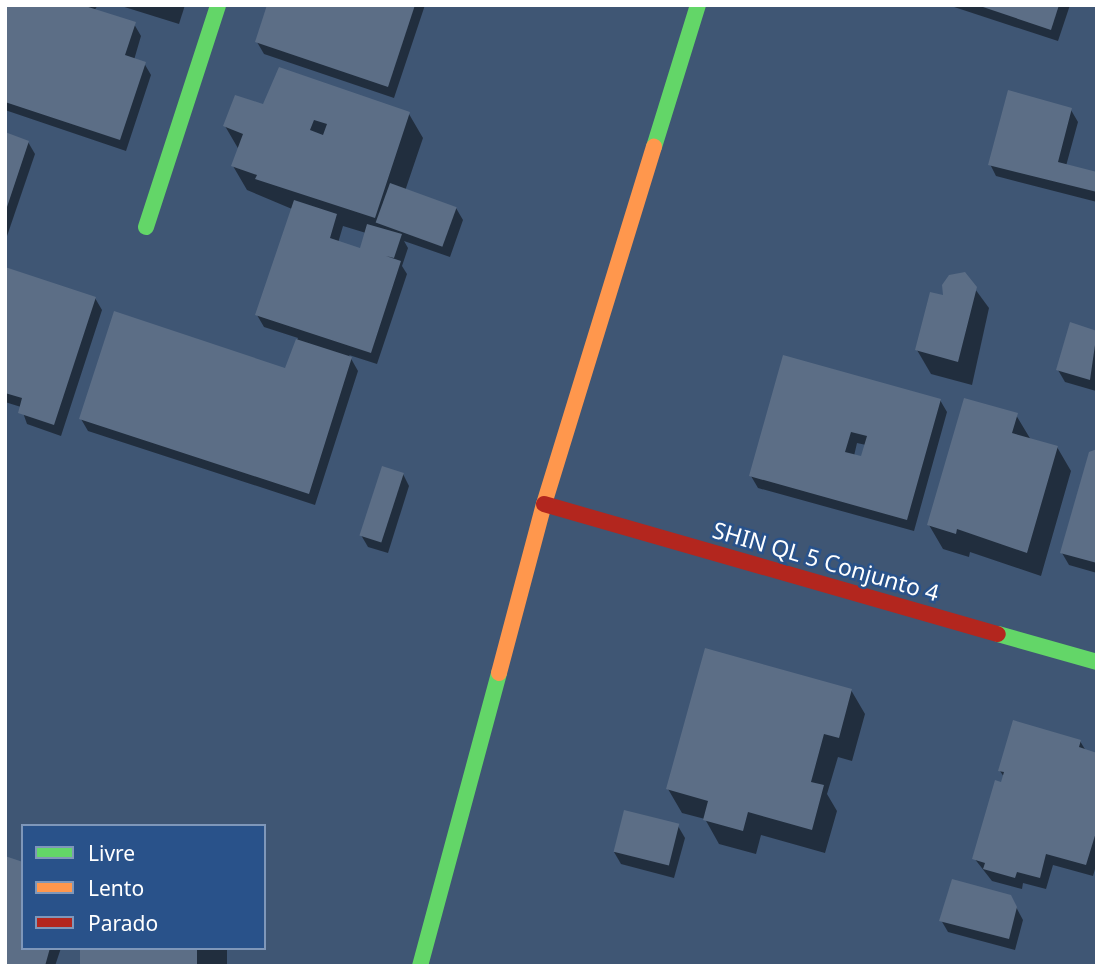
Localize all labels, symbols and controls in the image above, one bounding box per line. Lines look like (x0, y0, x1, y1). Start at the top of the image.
street label: SHIN QL 5 Conjunto 4 (710, 515, 942, 607)
legend (21, 824, 266, 950)
text: Livre (88, 839, 135, 867)
text: Lento (88, 874, 144, 902)
text: Parado (88, 909, 158, 937)

